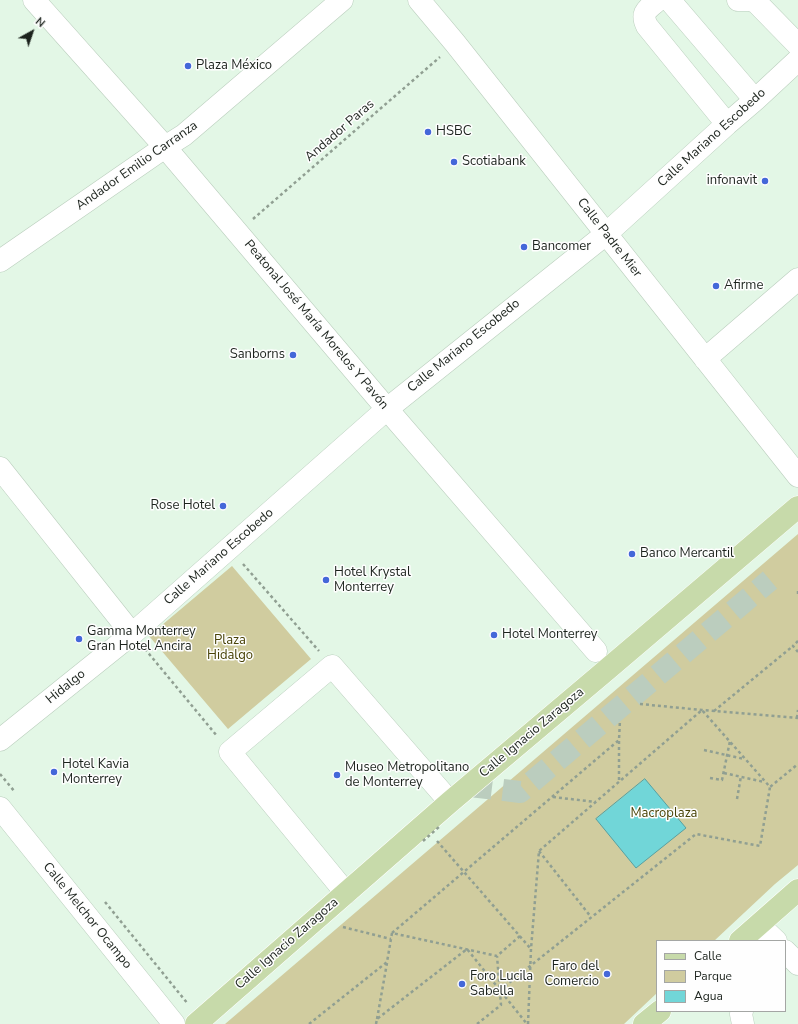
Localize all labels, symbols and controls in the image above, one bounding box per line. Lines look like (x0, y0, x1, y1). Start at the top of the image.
north arrow (12, 12, 52, 52)
text: N (32, 14, 48, 31)
place label: Plaza México (196, 58, 272, 74)
marker: Plaza México (183, 61, 193, 71)
street label: Calle Mariano Escobedo (655, 85, 769, 191)
street label: Andador Paras (302, 97, 378, 165)
street label: Andador Emilio Carranza (73, 118, 201, 214)
place label: HSBC (436, 124, 471, 140)
marker: HSBC (423, 127, 433, 137)
place label: Scotiabank (462, 154, 526, 170)
marker: Scotiabank (449, 157, 459, 167)
place label: infonavit (707, 173, 757, 189)
marker: infonavit (760, 176, 770, 186)
street label: Calle Padre Mier (573, 195, 645, 281)
street label: Peatonal José María Morelos Y Pavón (241, 237, 391, 413)
place label: Bancomer (532, 239, 591, 255)
marker: Bancomer (519, 242, 529, 252)
place label: Afirme (724, 278, 763, 294)
marker: Afirme (711, 281, 721, 291)
street label: Calle Mariano Escobedo (405, 296, 523, 396)
place label: Sanborns (230, 347, 285, 363)
marker: Sanborns (288, 350, 298, 360)
place label: Rose Hotel (150, 498, 215, 514)
marker: Rose Hotel (218, 501, 228, 511)
street label: Calle Mariano Escobedo (161, 505, 277, 609)
place label: Banco Mercantil (640, 546, 734, 562)
marker: Banco Mercantil (627, 549, 637, 559)
place label: Hotel Krystal Monterrey (334, 565, 411, 596)
marker: Hotel Krystal Monterrey (321, 575, 331, 585)
place label: Gamma Monterrey Gran Hotel Ancira (87, 624, 196, 655)
place label: Hotel Monterrey (502, 627, 598, 643)
marker: Hotel Monterrey (489, 630, 499, 640)
park label: Plaza Hidalgo (207, 633, 253, 664)
marker: Gamma Monterrey Gran Hotel Ancira (74, 634, 84, 644)
street label: Hidalgo (43, 666, 89, 708)
street label: Calle Ignacio Zaragoza (477, 685, 587, 781)
place label: Hotel Kavia Monterrey (62, 757, 129, 788)
place label: Museo Metropolitano de Monterrey (345, 760, 469, 791)
marker: Hotel Kavia Monterrey (49, 767, 59, 777)
marker: Museo Metropolitano de Monterrey (332, 770, 342, 780)
park label: Macroplaza (631, 806, 697, 822)
street label: Calle Melchor Ocampo (39, 860, 135, 972)
street label: Calle Ignacio Zaragoza (232, 895, 342, 993)
legend (656, 940, 786, 1012)
text: Calle (694, 948, 722, 964)
place label: Faro del Comercio (545, 959, 599, 990)
text: Parque (694, 968, 732, 984)
place label: Foro Lucila Sabella (470, 969, 533, 1000)
marker: Faro del Comercio (602, 969, 612, 979)
marker: Foro Lucila Sabella (457, 979, 467, 989)
text: Agua (694, 988, 723, 1004)

